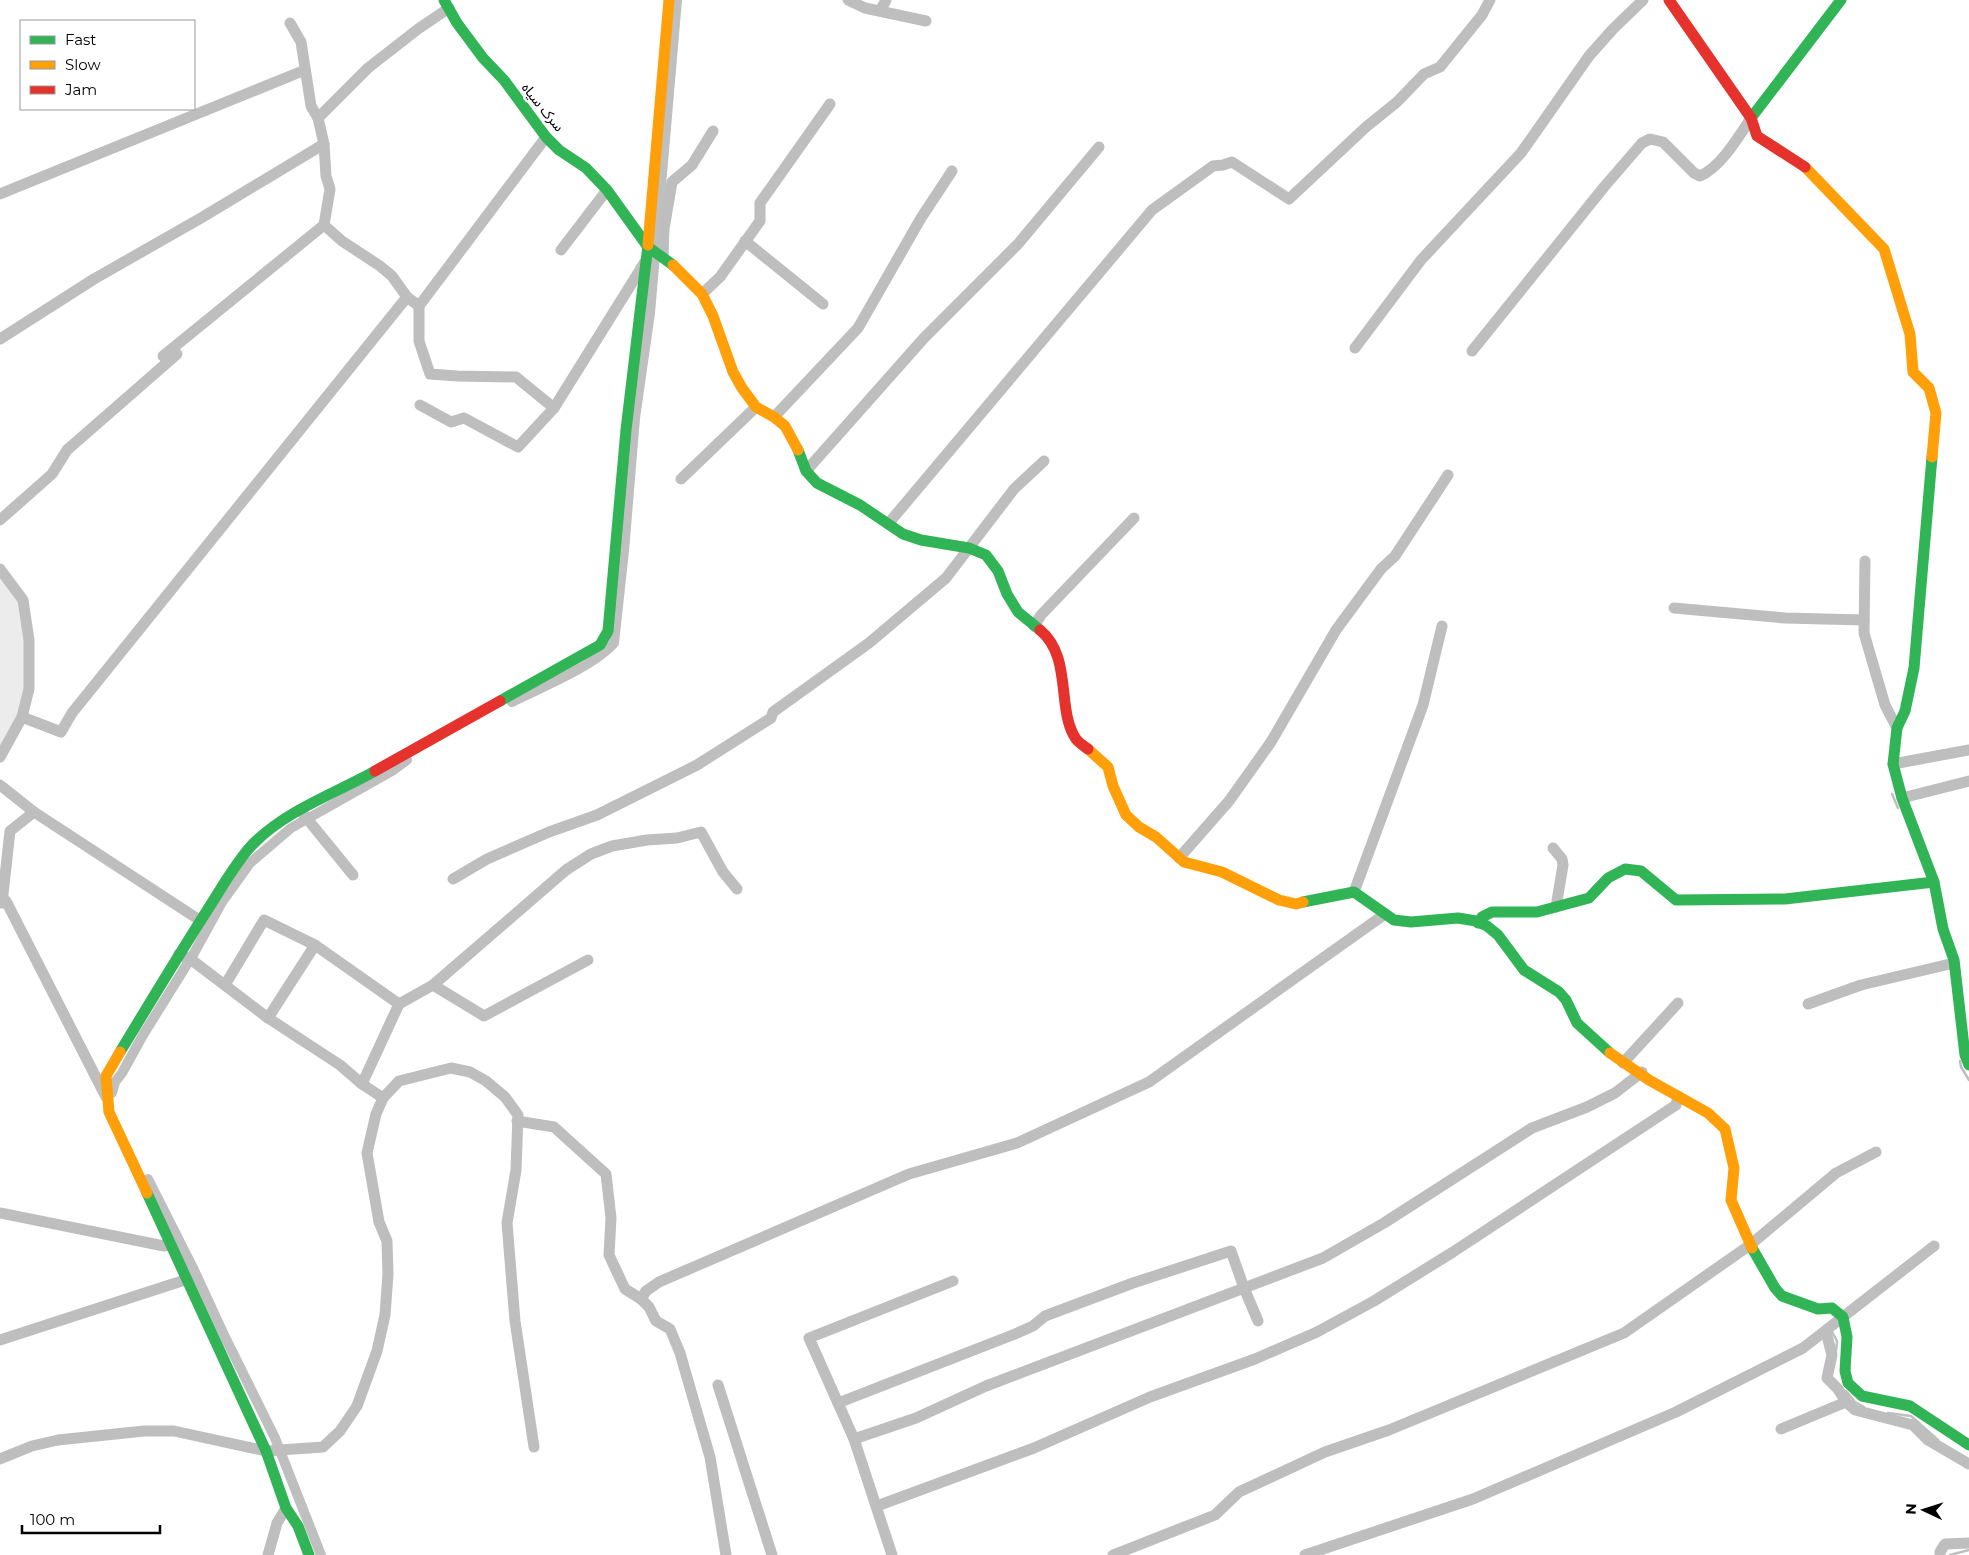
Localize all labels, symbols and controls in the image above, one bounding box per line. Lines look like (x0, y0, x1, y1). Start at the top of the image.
legend (20, 20, 195, 110)
text: Fast (65, 30, 96, 49)
text: Slow (65, 55, 101, 74)
street label: سرک سیاه (518, 79, 568, 135)
text: Jam (64, 80, 97, 99)
north arrow (1899, 1485, 1949, 1535)
scale bar (22, 1502, 160, 1534)
text: N (1902, 1503, 1920, 1515)
text: 100 m (30, 1510, 75, 1529)

